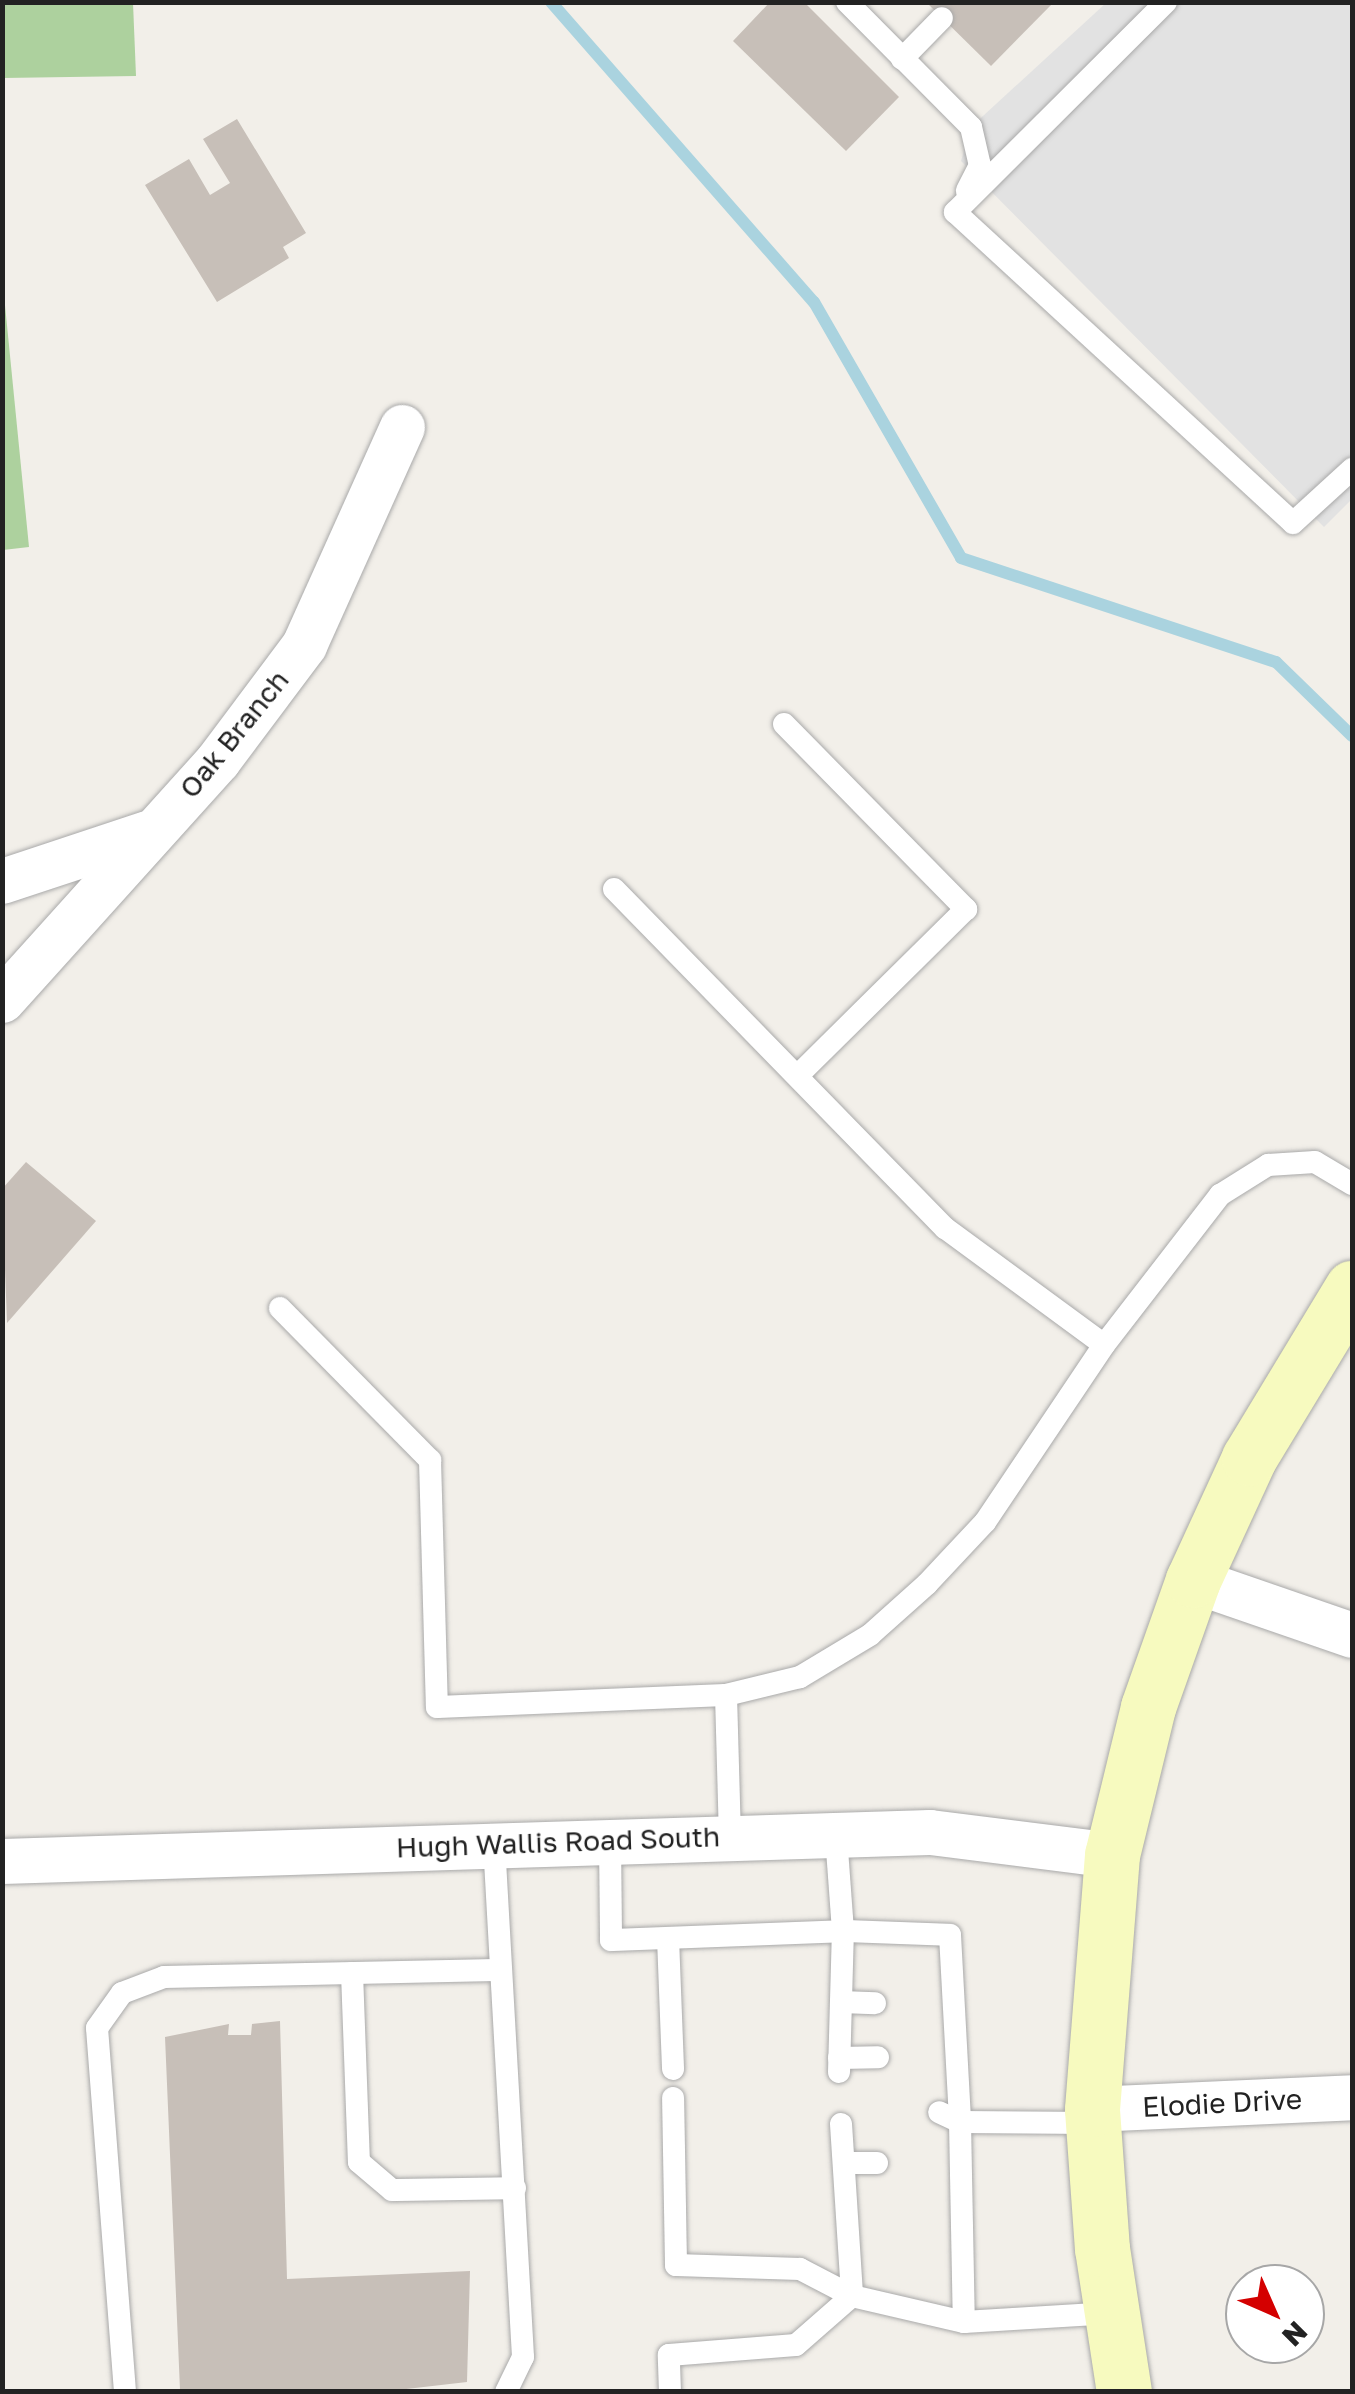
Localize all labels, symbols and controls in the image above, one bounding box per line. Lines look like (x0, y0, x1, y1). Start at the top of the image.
street label: Oak Branch (172, 663, 296, 805)
street label: Hugh Wallis Road South (395, 1820, 721, 1864)
street label: Elodie Drive (1141, 2082, 1303, 2124)
north arrow (1225, 2264, 1325, 2364)
text: N (1276, 2315, 1314, 2353)

